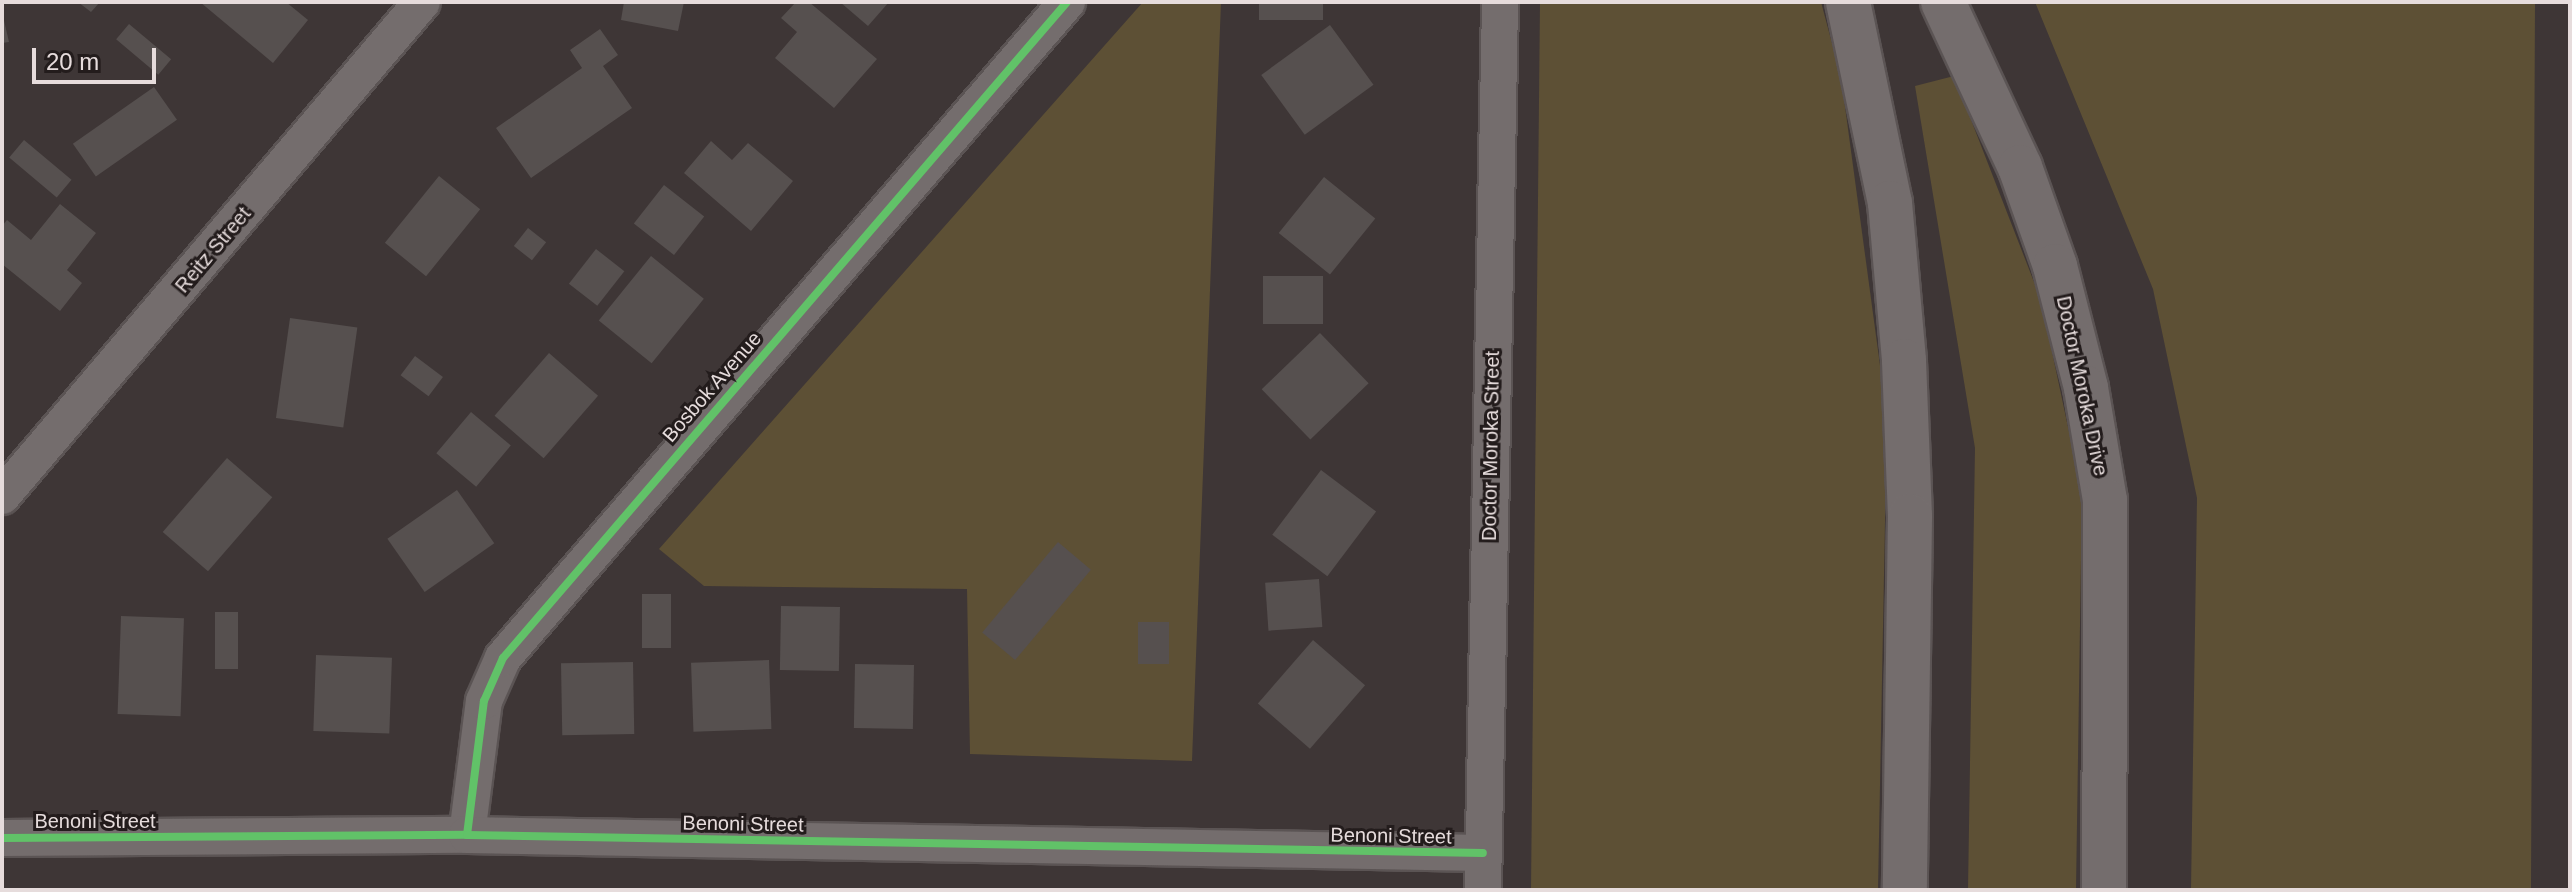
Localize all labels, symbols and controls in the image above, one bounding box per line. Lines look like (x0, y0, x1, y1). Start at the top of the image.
scale bar (36, 32, 160, 82)
text: 20 m (46, 48, 99, 75)
street label: Reitz Street (170, 202, 256, 298)
street label: Doctor Moroka Drive (2051, 294, 2113, 478)
street label: Bosbok Avenue (657, 326, 767, 448)
street label: Doctor Moroka Street (1477, 351, 1505, 541)
street label: Benoni Street (34, 809, 156, 833)
street label: Benoni Street (682, 811, 804, 837)
street label: Benoni Street (1330, 823, 1452, 849)

